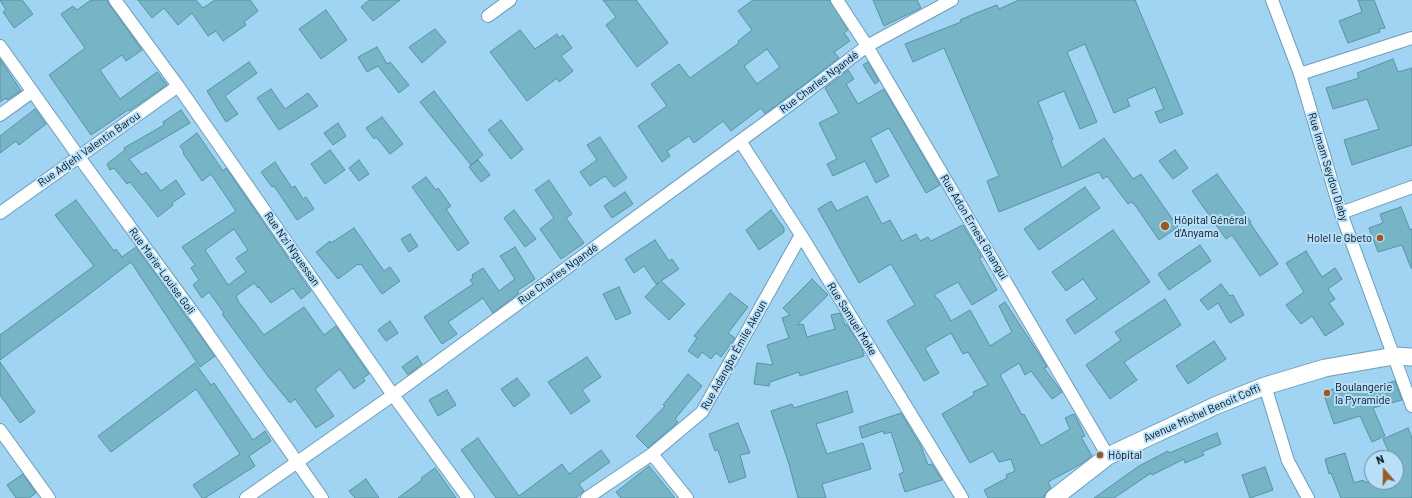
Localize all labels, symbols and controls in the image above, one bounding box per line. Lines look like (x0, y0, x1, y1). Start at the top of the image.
street label: Rue Charles Ngandé (777, 48, 861, 116)
street label: Rue Adjehi Valentin Barou (35, 109, 143, 189)
street label: Rue Imam Seydou Diaby (1305, 111, 1351, 223)
street label: Rue Adon Ernest Gnangui (937, 172, 1011, 282)
street label: Rue N'zi N'guessan (262, 209, 322, 289)
place label: Hôpital Général d'Anyama (1174, 213, 1247, 239)
marker: Hôpital Général d'Anyama (1159, 220, 1171, 232)
street label: Rue Marie-Louise Goli (126, 225, 198, 317)
place label: Holel le Gbeto (1307, 231, 1372, 245)
marker: Holel le Gbeto (1375, 233, 1385, 243)
street label: Rue Charles Ngandé (516, 241, 600, 307)
street label: Rue Samuel Moke (824, 280, 880, 358)
street label: Rue Adangbe Émile Akoun (698, 298, 770, 412)
place label: Boulangerie la Pyramide (1335, 380, 1392, 406)
street label: Avenue Michel Benoit Coffi (1142, 381, 1262, 445)
marker: Boulangerie la Pyramide (1322, 388, 1332, 398)
place label: Hôpital (1108, 448, 1142, 462)
marker: Hôpital (1095, 450, 1105, 460)
north arrow (1364, 450, 1404, 490)
text: N (1374, 452, 1386, 467)

